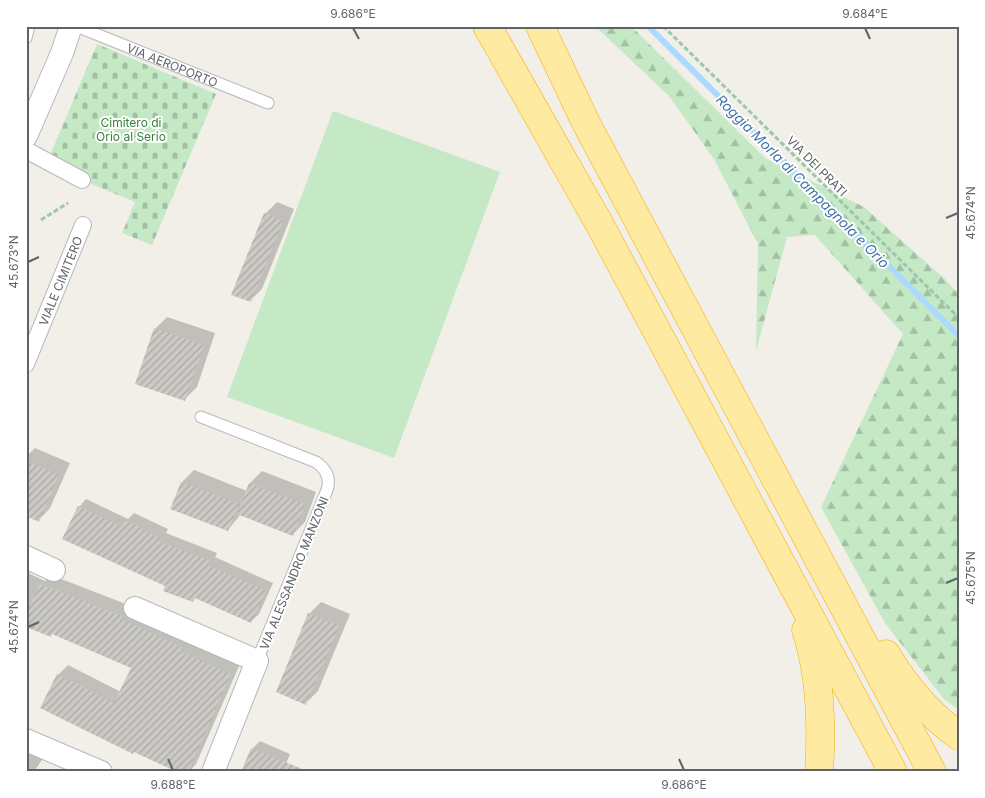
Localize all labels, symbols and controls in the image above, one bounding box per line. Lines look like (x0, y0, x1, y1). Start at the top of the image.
text: 9.686°E (330, 6, 376, 21)
text: 9.684°E (842, 6, 888, 21)
street label: VIA AEROPORTO (125, 40, 220, 90)
water label: Roggia Morla di Campagnola e Orio (713, 91, 893, 271)
park label: Cimitero di Orio al Serio (96, 115, 166, 144)
street label: VIA DEI PRATI (784, 133, 850, 199)
text: 45.674°N (963, 186, 978, 240)
street label: VIALE CIMITERO (35, 234, 85, 328)
text: 45.673°N (6, 235, 21, 289)
street label: VIA ALESSANDRO MANZONI (256, 494, 332, 652)
text: 45.675°N (963, 551, 978, 605)
text: 45.674°N (6, 600, 21, 654)
text: 9.688°E (150, 777, 196, 792)
text: 9.686°E (661, 777, 707, 792)

